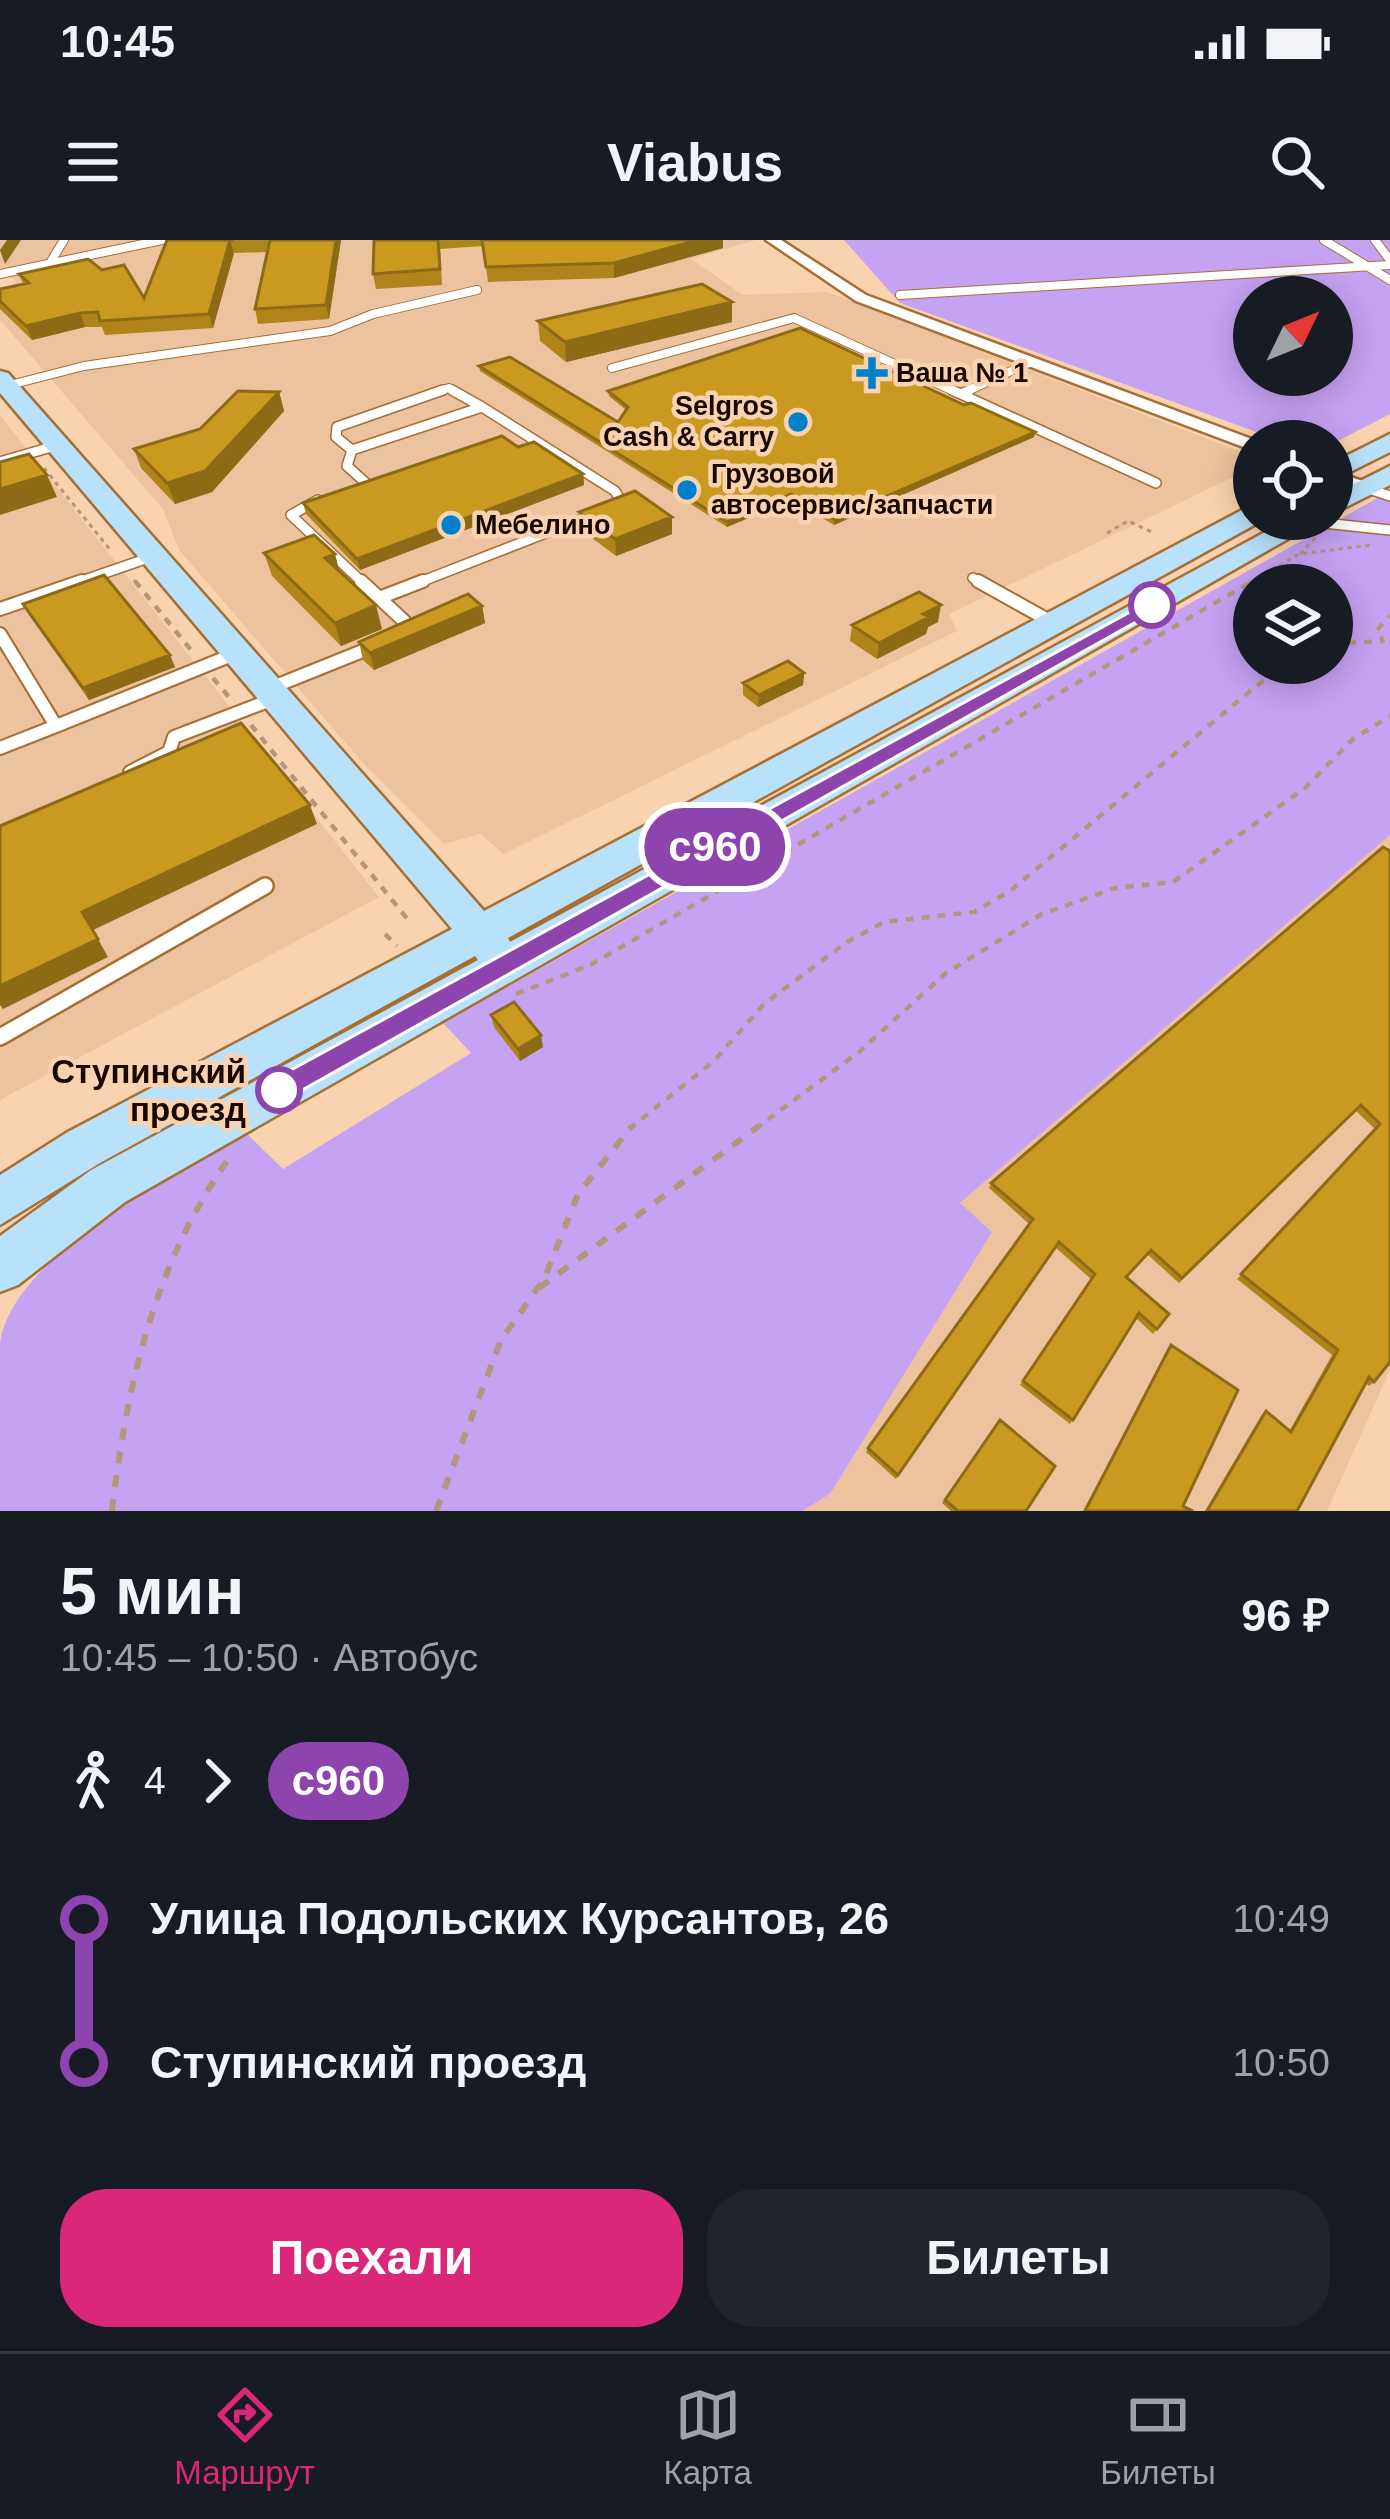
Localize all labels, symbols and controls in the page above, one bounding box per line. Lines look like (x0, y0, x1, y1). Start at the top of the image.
text: 10:45 (60, 16, 175, 67)
icon: menu (60, 129, 126, 195)
icon: search (1264, 129, 1330, 195)
text: Viabus (607, 132, 783, 192)
north arrow (1233, 276, 1353, 396)
map controls (1233, 276, 1353, 684)
place label: Ваша № 1 (896, 358, 1028, 388)
marker: Ваша № 1 (859, 360, 885, 386)
place label: Selgros Cash & Carry (603, 391, 774, 452)
marker: Selgros Cash & Carry (785, 409, 811, 435)
button: locate (1233, 420, 1353, 540)
place label: Грузовой автосервис/запчасти (711, 459, 993, 520)
marker: Грузовой автосервис/запчасти (674, 477, 700, 503)
place label: Мебелино (475, 510, 610, 540)
marker: Мебелино (438, 512, 464, 538)
button: layers (1233, 564, 1353, 684)
unlabelled marker (1130, 583, 1174, 627)
line badge: с960 (631, 808, 799, 886)
text: с960 (668, 823, 762, 870)
place label: Ступинский проезд (51, 1053, 246, 1128)
marker: Ступинский проезд (257, 1068, 301, 1112)
text: 5 мин (60, 1554, 244, 1628)
text: 96 ₽ (1241, 1590, 1330, 1641)
text: 10:45 – 10:50 · Автобус (60, 1636, 478, 1679)
icon: walk (60, 1748, 126, 1814)
icon: forward (184, 1748, 250, 1814)
text: с960 (292, 1757, 385, 1804)
text: 4 (144, 1759, 166, 1802)
text: Улица Подольских Курсантов, 26 (150, 1893, 889, 1944)
text: 10:49 (1232, 1897, 1330, 1940)
text: Ступинский проезд (150, 2037, 586, 2088)
text: 10:50 (1232, 2041, 1330, 2084)
button: Поехали (60, 2189, 683, 2327)
button: Билеты (707, 2189, 1330, 2327)
tab: Маршрут (174, 2382, 315, 2492)
tab: Карта (663, 2382, 752, 2492)
tab: Билеты (1100, 2382, 1216, 2492)

